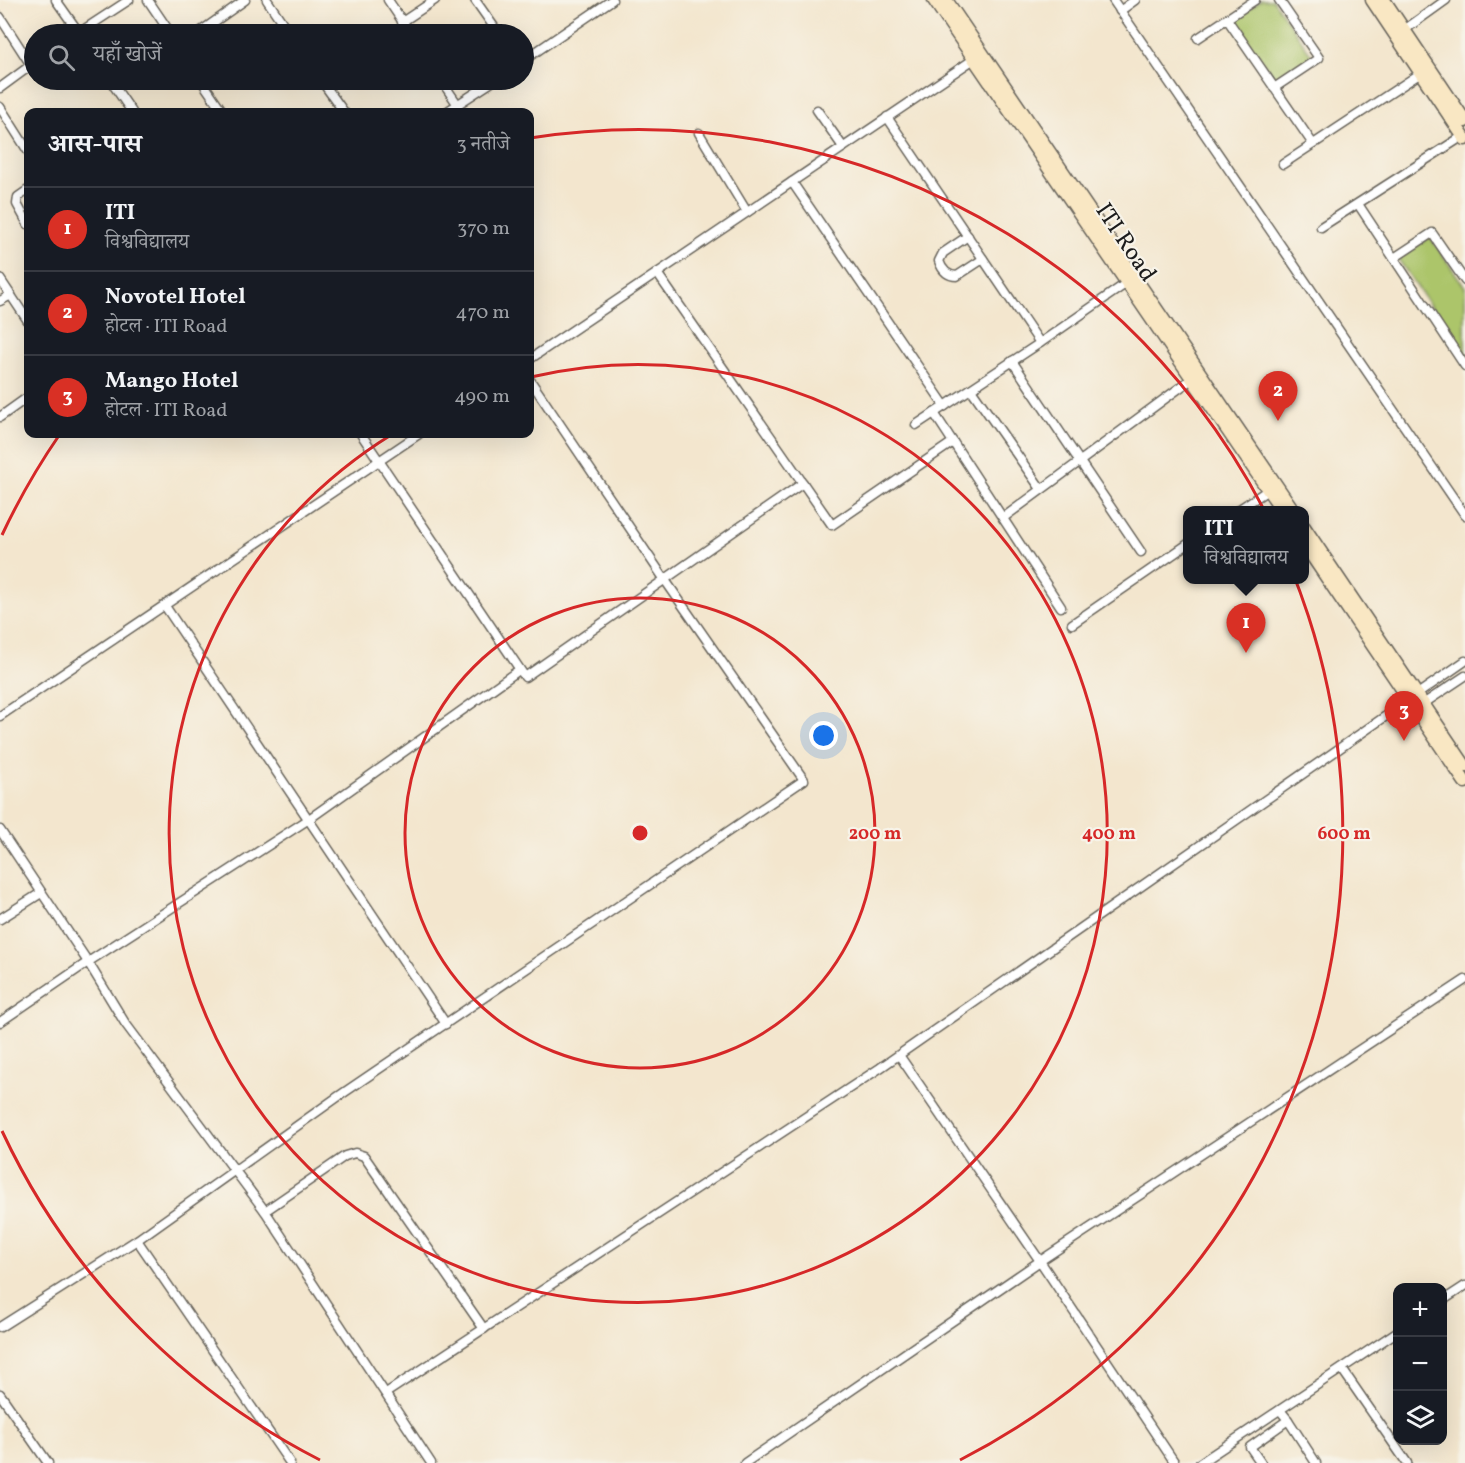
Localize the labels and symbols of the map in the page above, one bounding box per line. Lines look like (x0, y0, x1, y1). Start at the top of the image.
street label: ITI Road (1086, 197, 1164, 289)
pin: 2 (1258, 372, 1298, 421)
pin: 1 (1226, 604, 1266, 653)
pin: 3 (1384, 692, 1424, 741)
your location (809, 721, 838, 750)
text: 200 m (849, 822, 901, 847)
text: 400 m (1082, 822, 1136, 847)
text: 600 m (1317, 822, 1371, 847)
centre of rings (630, 823, 650, 843)

